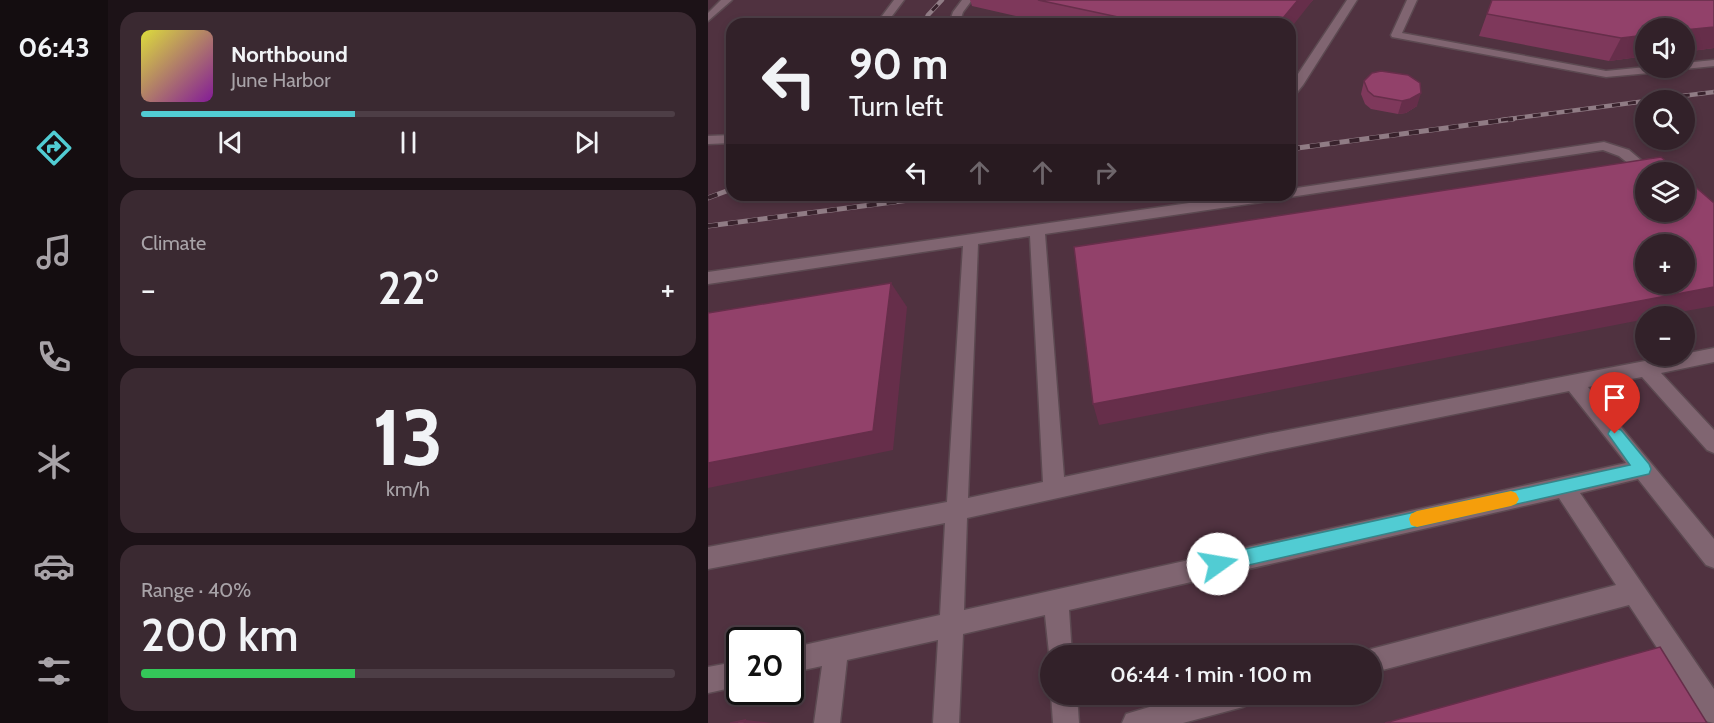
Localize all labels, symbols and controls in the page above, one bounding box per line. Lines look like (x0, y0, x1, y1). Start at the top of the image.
map controls (1635, 18, 1695, 366)
button: sound (1635, 18, 1695, 78)
text: 06:43 (18, 31, 90, 64)
text: 90 m (849, 38, 948, 90)
text: Northbound (231, 41, 348, 68)
icon: left (750, 42, 828, 120)
text: June Harbor (231, 68, 331, 92)
text: Turn left (849, 90, 943, 123)
button: search (1635, 90, 1695, 150)
icon: previous (214, 126, 247, 159)
icon: pause (392, 126, 425, 159)
icon: next (570, 126, 603, 159)
icon: directions (33, 127, 75, 169)
icon: left (900, 156, 933, 189)
icon: ahead (963, 156, 996, 189)
icon: ahead (1026, 156, 1059, 189)
icon: right (1089, 156, 1122, 189)
button: layers (1635, 162, 1695, 222)
icon: music (33, 231, 75, 273)
text: Climate (141, 231, 206, 255)
button: + (1635, 234, 1695, 294)
text: 22° (378, 261, 438, 315)
text: − (141, 269, 156, 309)
text: + (660, 269, 675, 309)
button: − (1635, 306, 1695, 366)
icon: phone (33, 336, 75, 378)
pin (1589, 372, 1640, 434)
icon: arrive (1598, 381, 1631, 414)
text: 13 (373, 390, 443, 485)
icon: climate (33, 441, 75, 483)
text: km/h (386, 477, 430, 501)
position arrow (1186, 532, 1250, 596)
icon: car (33, 545, 75, 587)
text: Range · 40% (141, 578, 251, 602)
text: 200 km (141, 608, 299, 662)
speed limit sign: 20 (726, 627, 804, 705)
icon: filters (33, 650, 75, 692)
text: 06:44 · 1 min · 100 m (1110, 661, 1312, 688)

